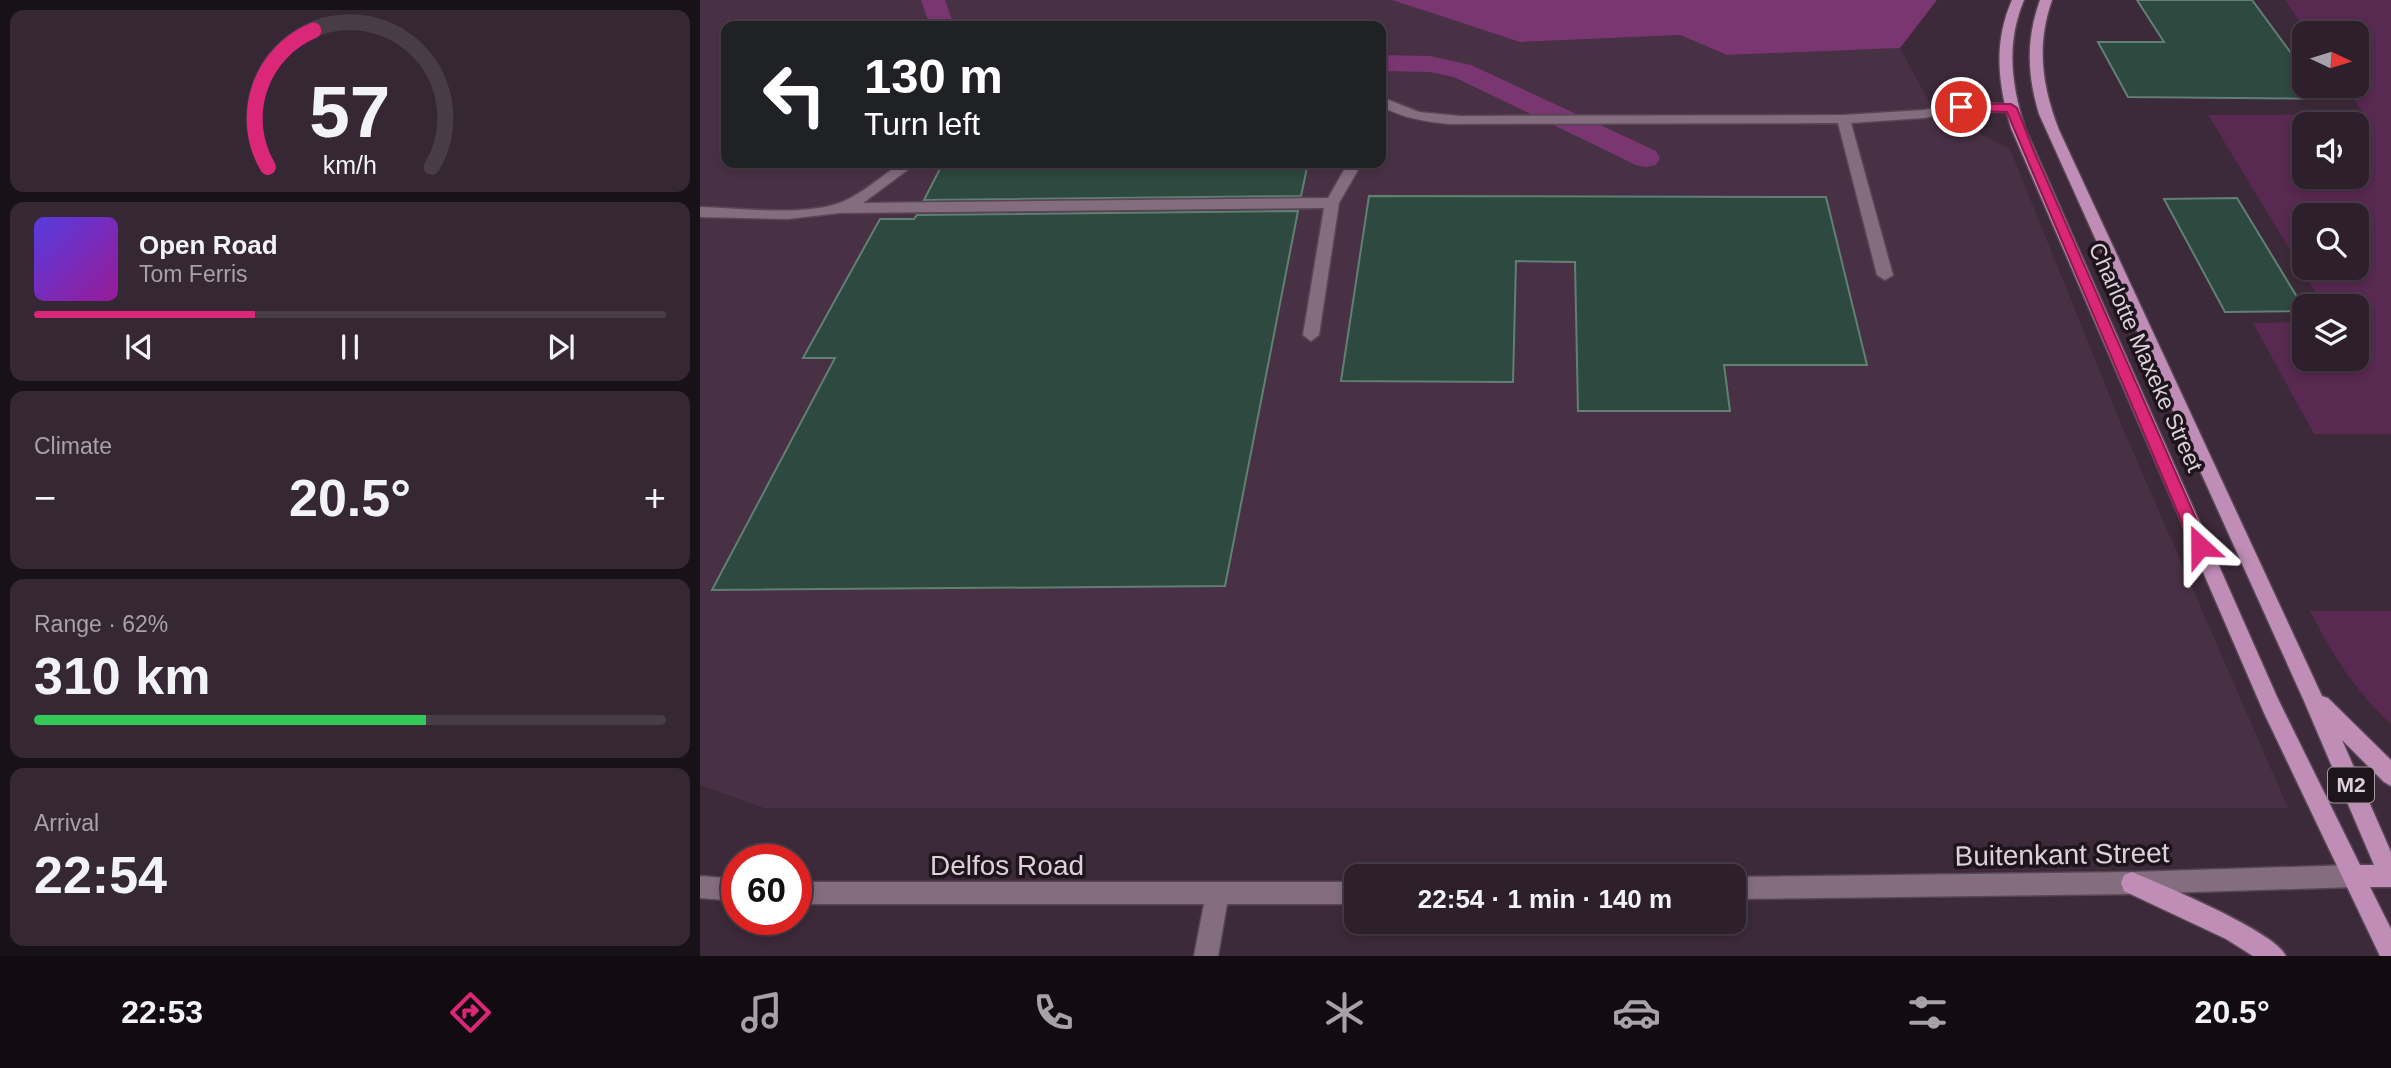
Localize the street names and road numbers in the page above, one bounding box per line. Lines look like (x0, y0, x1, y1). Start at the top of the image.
street label: Charlotte Maxeke Street (2084, 238, 2209, 476)
road number: M2 (2328, 768, 2374, 802)
street label: Buitenkant Street (1954, 837, 2170, 872)
street label: Delfos Road (930, 850, 1084, 881)

